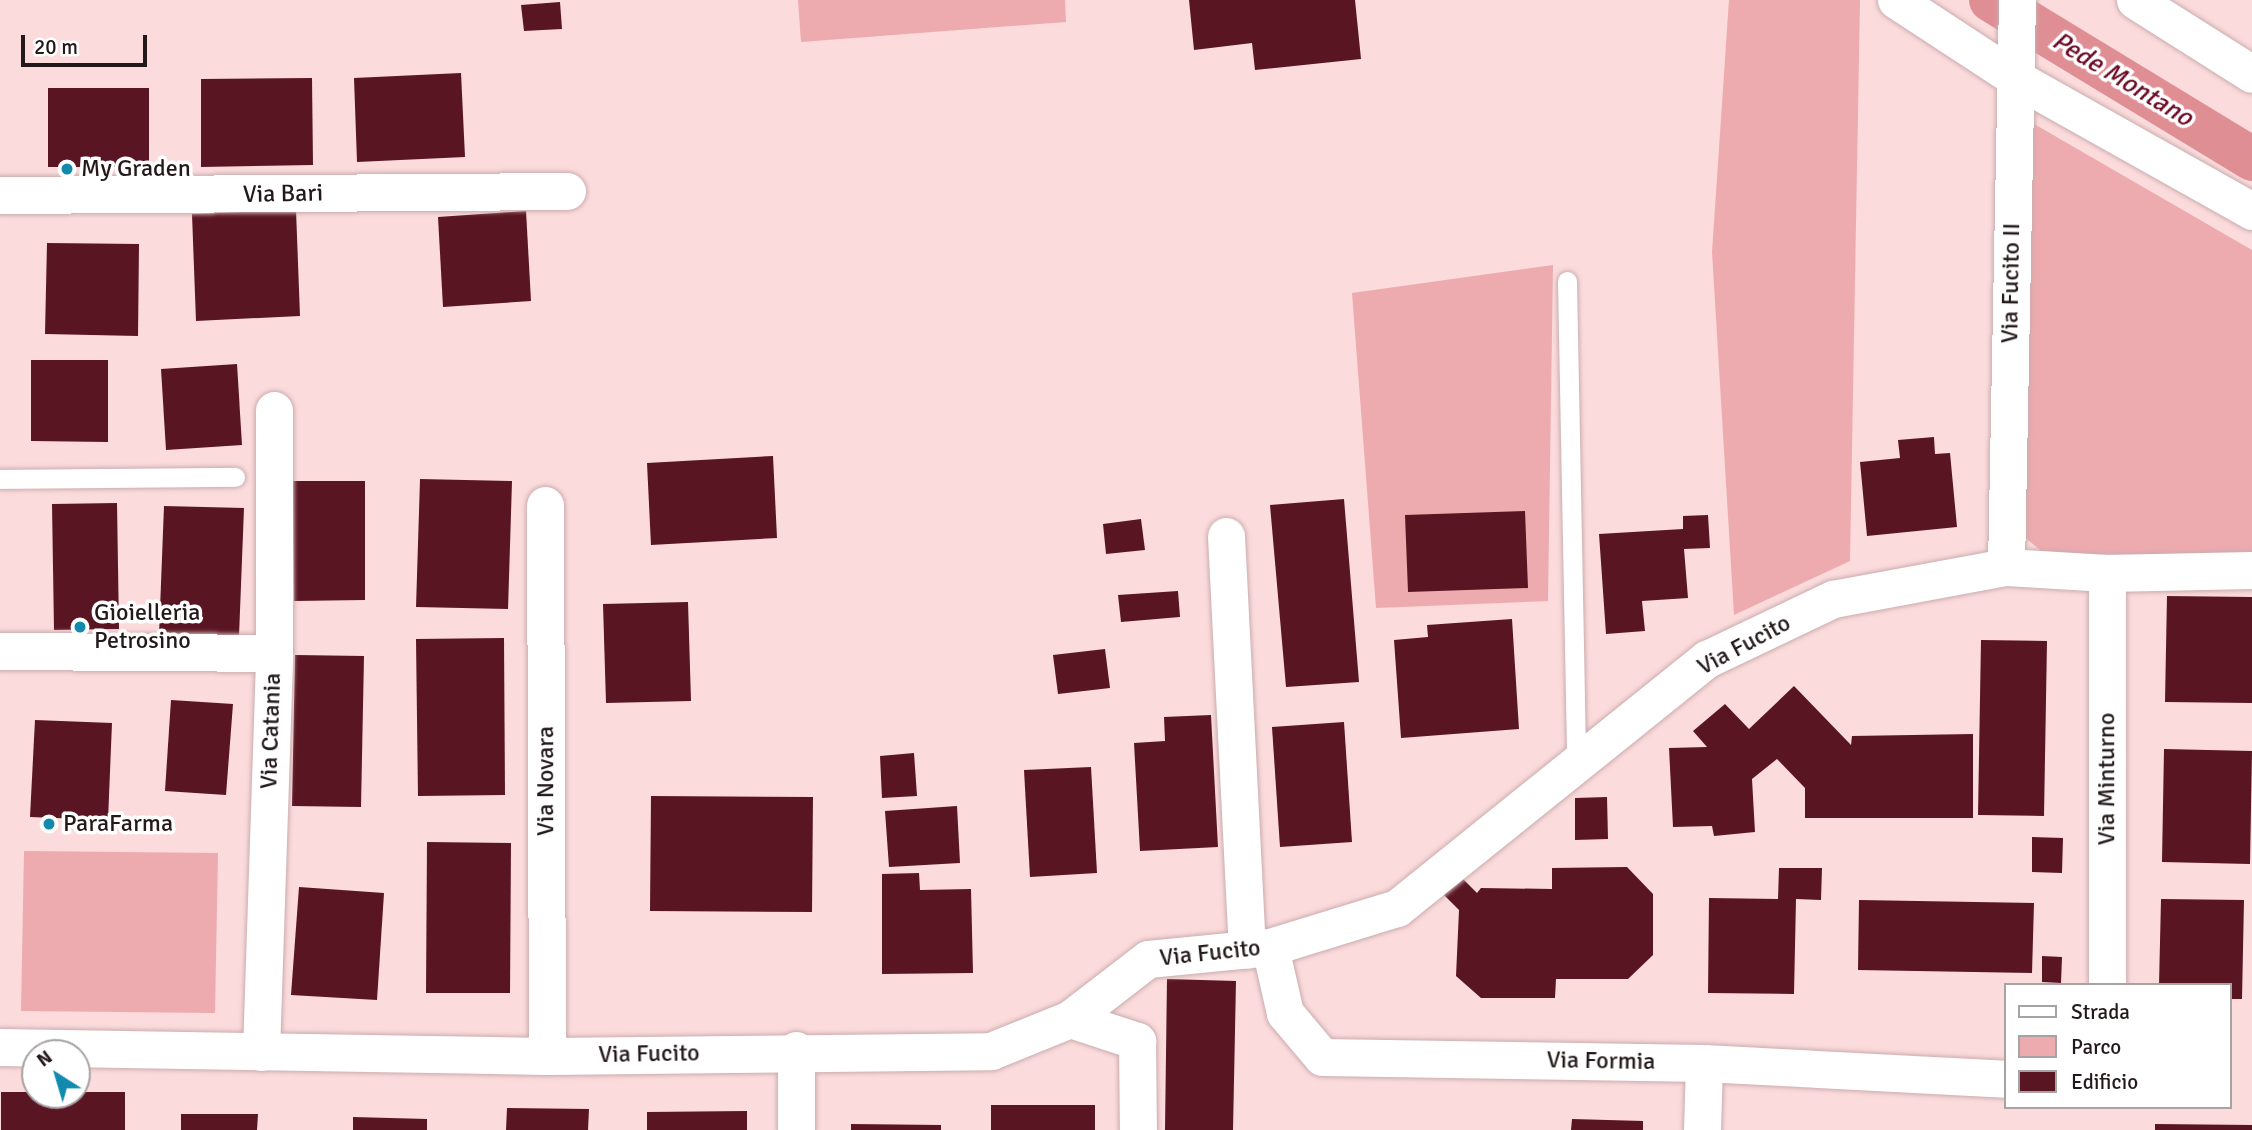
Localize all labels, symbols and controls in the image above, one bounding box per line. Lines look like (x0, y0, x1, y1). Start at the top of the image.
scale bar (24, 21, 150, 65)
water label: Pede Montano (2046, 26, 2198, 134)
text: 20 m (34, 34, 78, 60)
place label: My Graden (81, 155, 191, 183)
marker: My Graden (59, 161, 75, 177)
street label: Via Bari (243, 179, 323, 209)
street label: Via Fucito II (1996, 222, 2026, 344)
place label: Gioielleria Petrosino (94, 599, 200, 655)
street label: Via Fucito (1693, 609, 1795, 681)
marker: Gioielleria Petrosino (72, 619, 88, 635)
street label: Via Catania (255, 672, 287, 790)
street label: Via Minturno (2093, 713, 2121, 845)
street label: Via Novara (532, 726, 560, 836)
place label: ParaFarma (63, 810, 173, 838)
marker: ParaFarma (41, 816, 57, 832)
street label: Via Fucito (1158, 933, 1262, 973)
legend (2004, 983, 2231, 1109)
text: Strada (2071, 999, 2130, 1025)
text: Parco (2071, 1034, 2121, 1060)
north arrow (21, 1039, 91, 1109)
street label: Via Fucito (598, 1039, 700, 1069)
text: N (32, 1045, 57, 1072)
street label: Via Formia (1546, 1046, 1656, 1076)
text: Edificio (2071, 1069, 2138, 1095)

